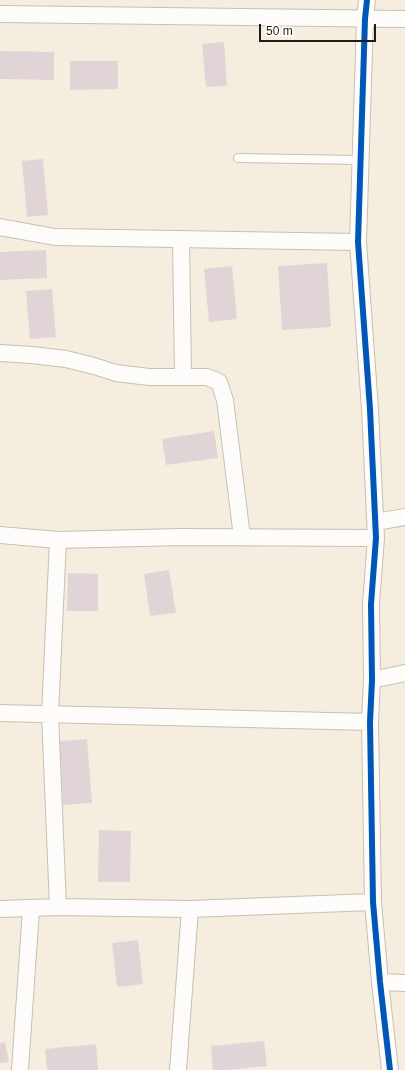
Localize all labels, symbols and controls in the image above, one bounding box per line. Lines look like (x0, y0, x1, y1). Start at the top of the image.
scale bar (261, 16, 378, 42)
text: 50 m (266, 24, 293, 38)

